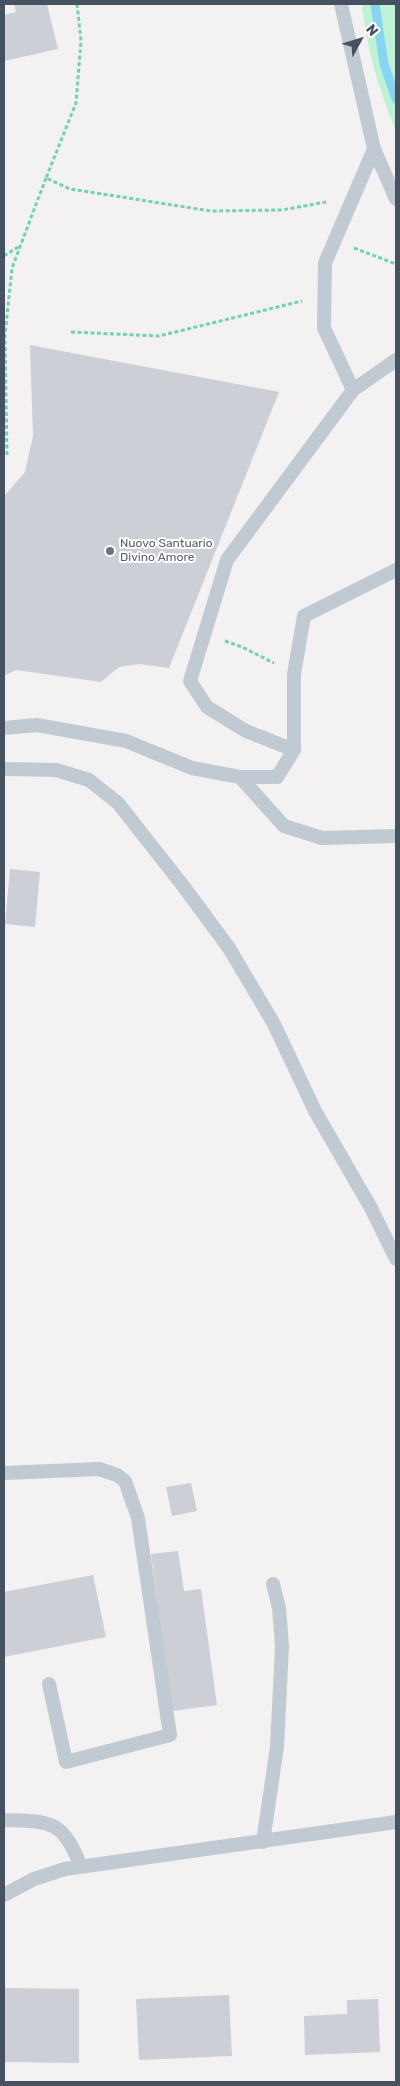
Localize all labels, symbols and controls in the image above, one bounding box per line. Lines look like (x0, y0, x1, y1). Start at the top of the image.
north arrow (335, 15, 385, 65)
text: N (362, 21, 382, 40)
place label: Nuovo Santuario Divino Amore (120, 537, 213, 565)
marker: Nuovo Santuario Divino Amore (104, 545, 116, 557)

